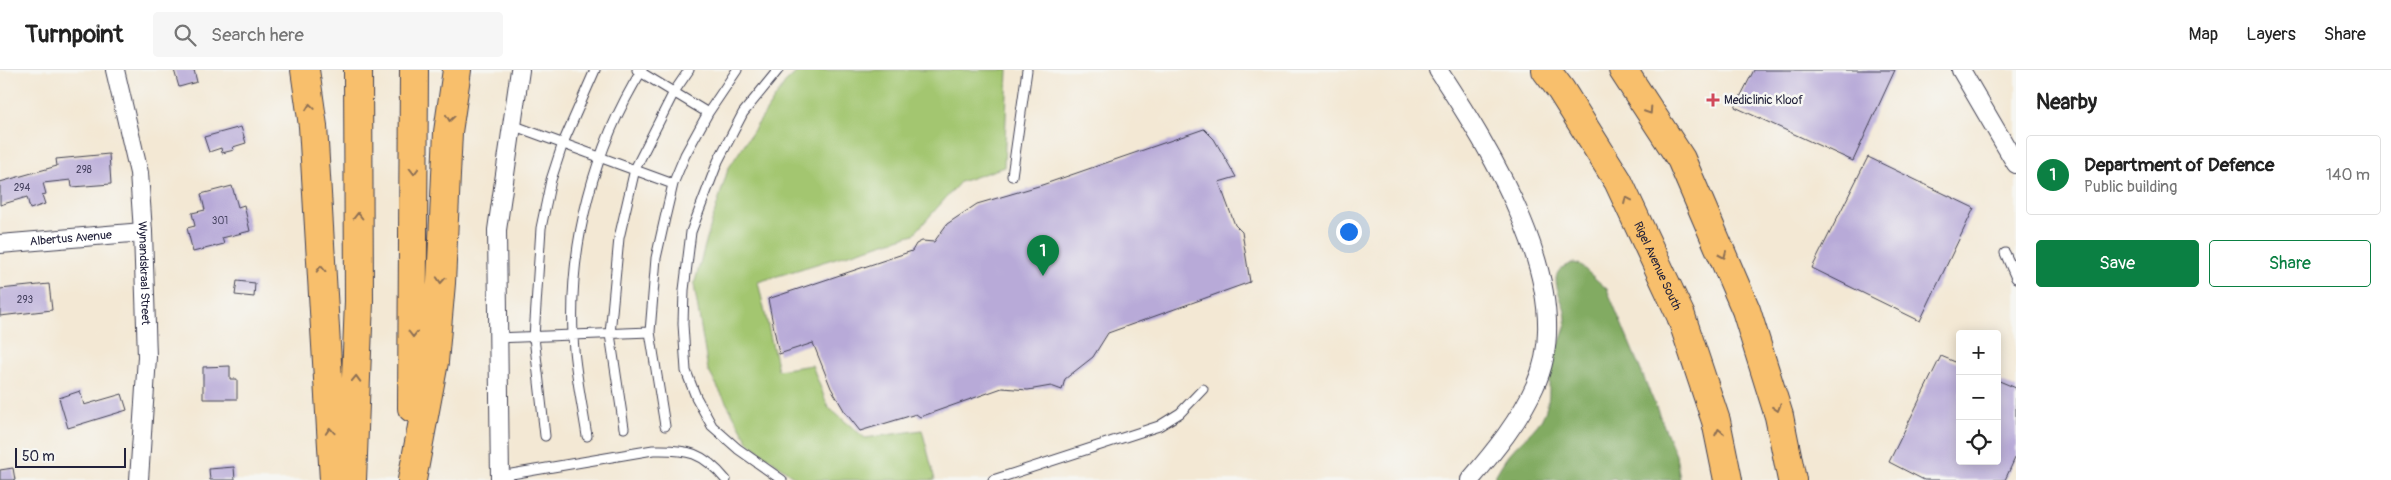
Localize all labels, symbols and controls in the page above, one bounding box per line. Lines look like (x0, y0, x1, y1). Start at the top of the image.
search box (153, 12, 503, 57)
text: Turnpoint (25, 20, 123, 49)
icon: search (171, 21, 199, 49)
text: Search here (211, 23, 304, 47)
text: Map (2189, 23, 2218, 46)
text: Layers (2246, 23, 2296, 46)
text: Share (2324, 23, 2366, 46)
text: Nearby (2036, 89, 2097, 116)
marker: Mediclinic Kloof (1706, 93, 1720, 107)
place label: Mediclinic Kloof (1724, 93, 1803, 108)
one-way arrow (305, 103, 316, 111)
one-way arrow (1643, 105, 1653, 114)
one-way arrow (445, 115, 456, 123)
text: Department of Defence (2084, 153, 2274, 177)
house number: 298 (76, 164, 92, 176)
text: 1 (2050, 165, 2056, 185)
text: 140 m (2326, 165, 2370, 185)
one-way arrow (409, 168, 419, 175)
text: Public building (2084, 177, 2177, 197)
house number: 294 (14, 182, 30, 194)
one-way arrow (1623, 196, 1633, 205)
one-way arrow (353, 212, 364, 220)
house number: 301 (212, 215, 228, 227)
your location (1336, 219, 1362, 245)
street label: Rigel Avenue South (1630, 219, 1684, 313)
street label: Wynandskraal Street (134, 221, 153, 325)
street label: Albertus Avenue (29, 228, 113, 249)
pin: 1 (1027, 235, 1059, 276)
button: Save (2036, 240, 2199, 287)
button: Share (2209, 240, 2371, 287)
one-way arrow (1716, 250, 1727, 259)
one-way arrow (316, 265, 326, 272)
one-way arrow (435, 277, 446, 285)
house number: 293 (17, 294, 34, 306)
one-way arrow (408, 330, 418, 338)
map controls (1956, 330, 2001, 465)
button: + (1956, 330, 2001, 375)
one-way arrow (350, 375, 361, 383)
button: − (1956, 375, 2001, 420)
one-way arrow (1771, 404, 1781, 412)
button: locate (1956, 420, 2001, 465)
one-way arrow (325, 427, 336, 435)
one-way arrow (1714, 428, 1724, 437)
scale bar (15, 445, 126, 468)
text: 50 m (22, 448, 55, 465)

